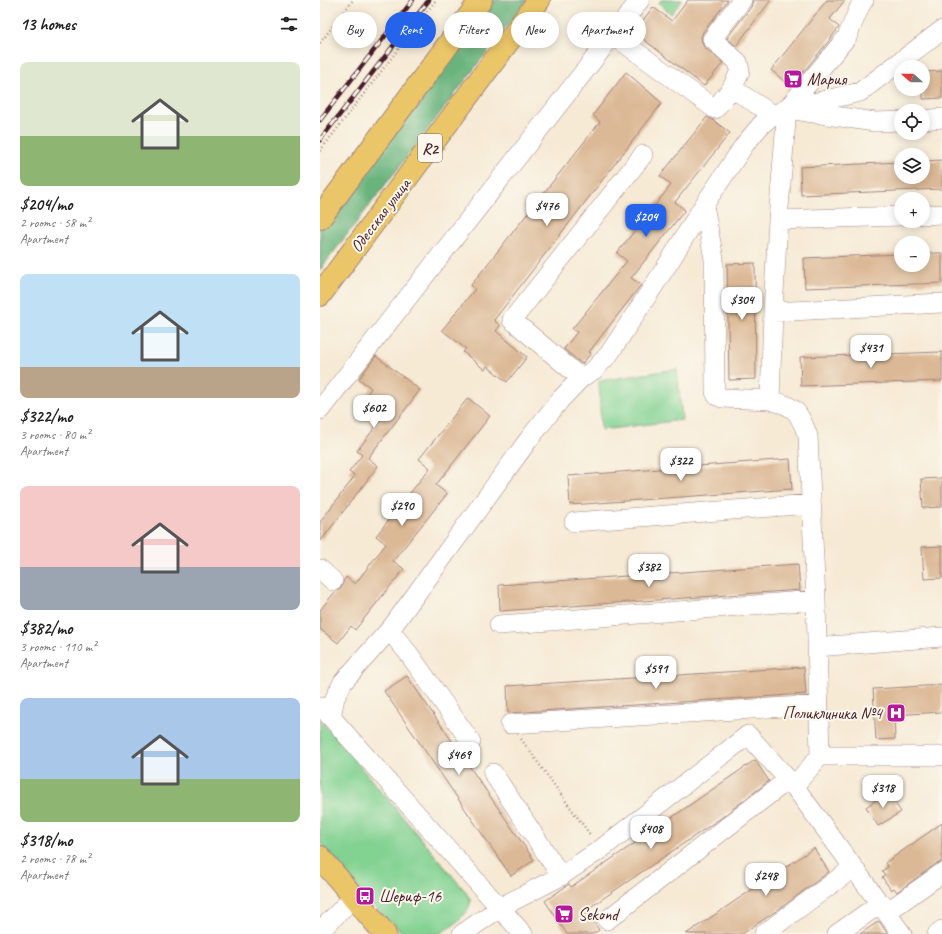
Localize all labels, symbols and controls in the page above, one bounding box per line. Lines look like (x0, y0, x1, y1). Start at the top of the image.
chip: Buy (332, 12, 377, 48)
chip: Rent (385, 12, 436, 48)
chip: Filters (444, 12, 503, 48)
chip: New (511, 12, 559, 48)
chip: Apartment (567, 12, 646, 48)
icon: filters (278, 13, 300, 35)
text: 13 homes (20, 14, 76, 35)
north arrow (894, 60, 930, 96)
map controls (894, 60, 930, 272)
supermarket icon: Мария (782, 68, 804, 90)
place label: Мария (807, 69, 847, 90)
icon: home (124, 88, 196, 160)
button: locate (894, 104, 930, 140)
road number: R2 (418, 134, 442, 162)
button: layers (894, 148, 930, 184)
street label: Одесская улица (346, 172, 416, 256)
button: + (894, 192, 930, 228)
pin: $476 (523, 193, 571, 227)
text: $204/mo (20, 194, 72, 215)
text: $476 (535, 198, 559, 214)
pin: $204 (622, 204, 670, 238)
text: $204 (634, 209, 658, 225)
text: 2 rooms · 58 m² (20, 215, 90, 231)
text: Apartment (20, 231, 68, 247)
button: − (894, 236, 930, 272)
pin: $304 (718, 287, 766, 321)
text: $304 (730, 292, 754, 308)
icon: home (124, 300, 196, 372)
pin: $431 (847, 335, 895, 369)
text: $431 (859, 340, 883, 356)
pin: $602 (350, 395, 398, 429)
text: $602 (362, 400, 386, 416)
text: $322/mo (20, 406, 72, 427)
text: 3 rooms · 80 m² (20, 427, 90, 443)
text: Apartment (20, 443, 68, 459)
pin: $322 (657, 448, 705, 482)
text: $322 (669, 453, 693, 469)
pin: $290 (378, 493, 426, 527)
text: $290 (390, 498, 414, 514)
icon: home (124, 512, 196, 584)
pin: $382 (625, 554, 673, 588)
text: $382 (637, 559, 661, 575)
text: $382/mo (20, 618, 72, 639)
text: 3 rooms · 110 m² (20, 639, 96, 655)
text: Apartment (20, 655, 68, 671)
pin: $591 (632, 656, 680, 690)
text: $591 (644, 661, 668, 677)
hospital icon: Поликлиника №4 (885, 702, 907, 724)
place label: Поликлиника №4 (783, 703, 884, 724)
icon: home (124, 724, 196, 796)
pin: $469 (435, 742, 483, 776)
text: $469 (447, 747, 471, 763)
pin: $318 (859, 775, 907, 809)
text: $318 (871, 780, 895, 796)
pin: $408 (627, 816, 675, 850)
text: $408 (639, 821, 663, 837)
text: $318/mo (20, 830, 72, 851)
text: 2 rooms · 78 m² (20, 851, 90, 867)
pin: $248 (742, 863, 790, 897)
text: Apartment (20, 867, 68, 883)
text: $248 (754, 868, 778, 884)
bus stop icon: Шериф-16 (354, 885, 376, 907)
place label: Шериф-16 (379, 886, 443, 907)
supermarket icon: Sekond (553, 903, 575, 925)
place label: Sekond (578, 904, 620, 925)

